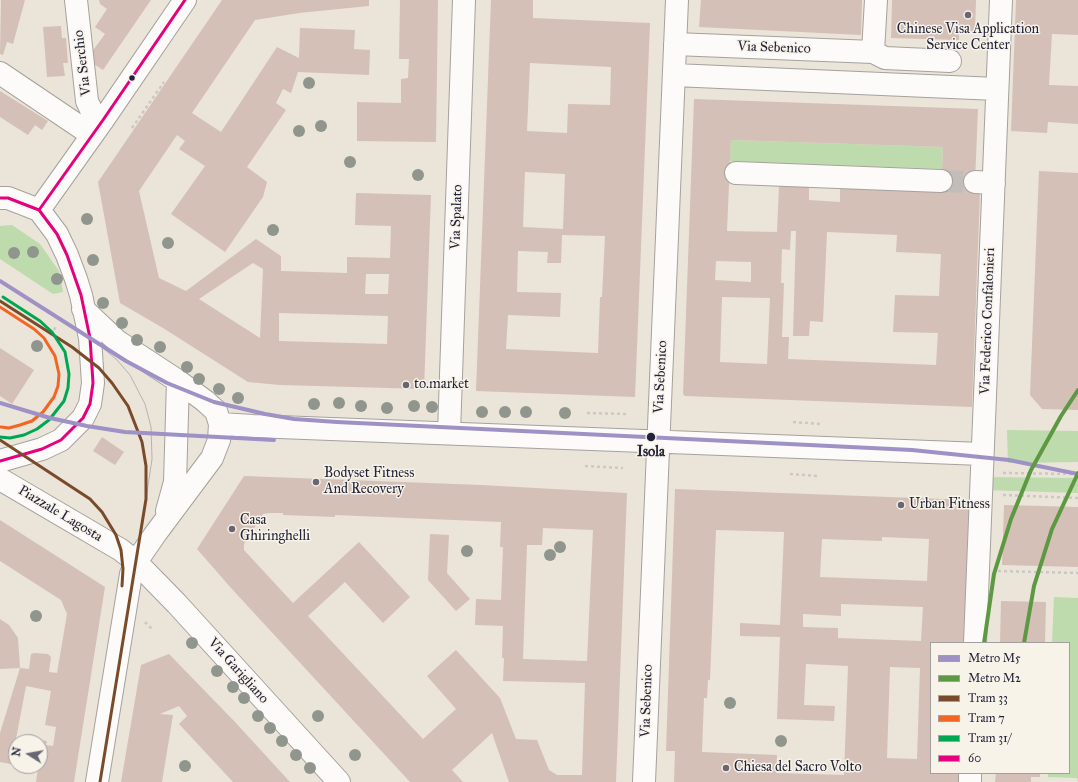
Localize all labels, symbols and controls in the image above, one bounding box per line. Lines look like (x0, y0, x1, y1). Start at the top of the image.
marker: Chinese Visa Application Service Center (963, 10, 973, 20)
place label: Chinese Visa Application Service Center (897, 22, 1039, 54)
street label: Via Serchio (71, 29, 95, 97)
street label: Via Sebenico (737, 38, 811, 58)
unlabelled marker (127, 73, 137, 83)
street label: Via Spalato (447, 184, 467, 250)
street label: Via Federico Confalonieri (977, 247, 999, 395)
street label: Via Sebenico (651, 340, 671, 414)
place label: to.market (414, 377, 469, 393)
marker: to.market (401, 380, 411, 390)
marker: Isola (645, 431, 657, 443)
place label: Isola (637, 445, 665, 461)
place label: Bodyset Fitness And Recovery (324, 466, 414, 498)
marker: Bodyset Fitness And Recovery (311, 477, 321, 487)
street label: Piazzale Lagosta (15, 482, 105, 546)
place label: Urban Fitness (909, 497, 990, 513)
marker: Urban Fitness (896, 500, 906, 510)
place label: Casa Ghiringhelli (240, 513, 310, 546)
marker: Casa Ghiringhelli (227, 524, 237, 534)
street label: Via Garigliano (204, 635, 272, 707)
legend (930, 642, 1070, 774)
text: Metro M5 (968, 651, 1021, 665)
street label: Via Sebenico (637, 664, 657, 738)
text: Metro M2 (968, 671, 1021, 685)
text: Tram 33 (968, 691, 1008, 705)
text: Tram 7 (968, 711, 1005, 725)
text: Tram 31/ (968, 731, 1011, 745)
north arrow (8, 734, 48, 774)
text: N (9, 746, 24, 758)
text: 60 (968, 751, 981, 765)
place label: Chiesa del Sacro Volto (734, 760, 862, 776)
marker: Chiesa del Sacro Volto (721, 763, 731, 773)

